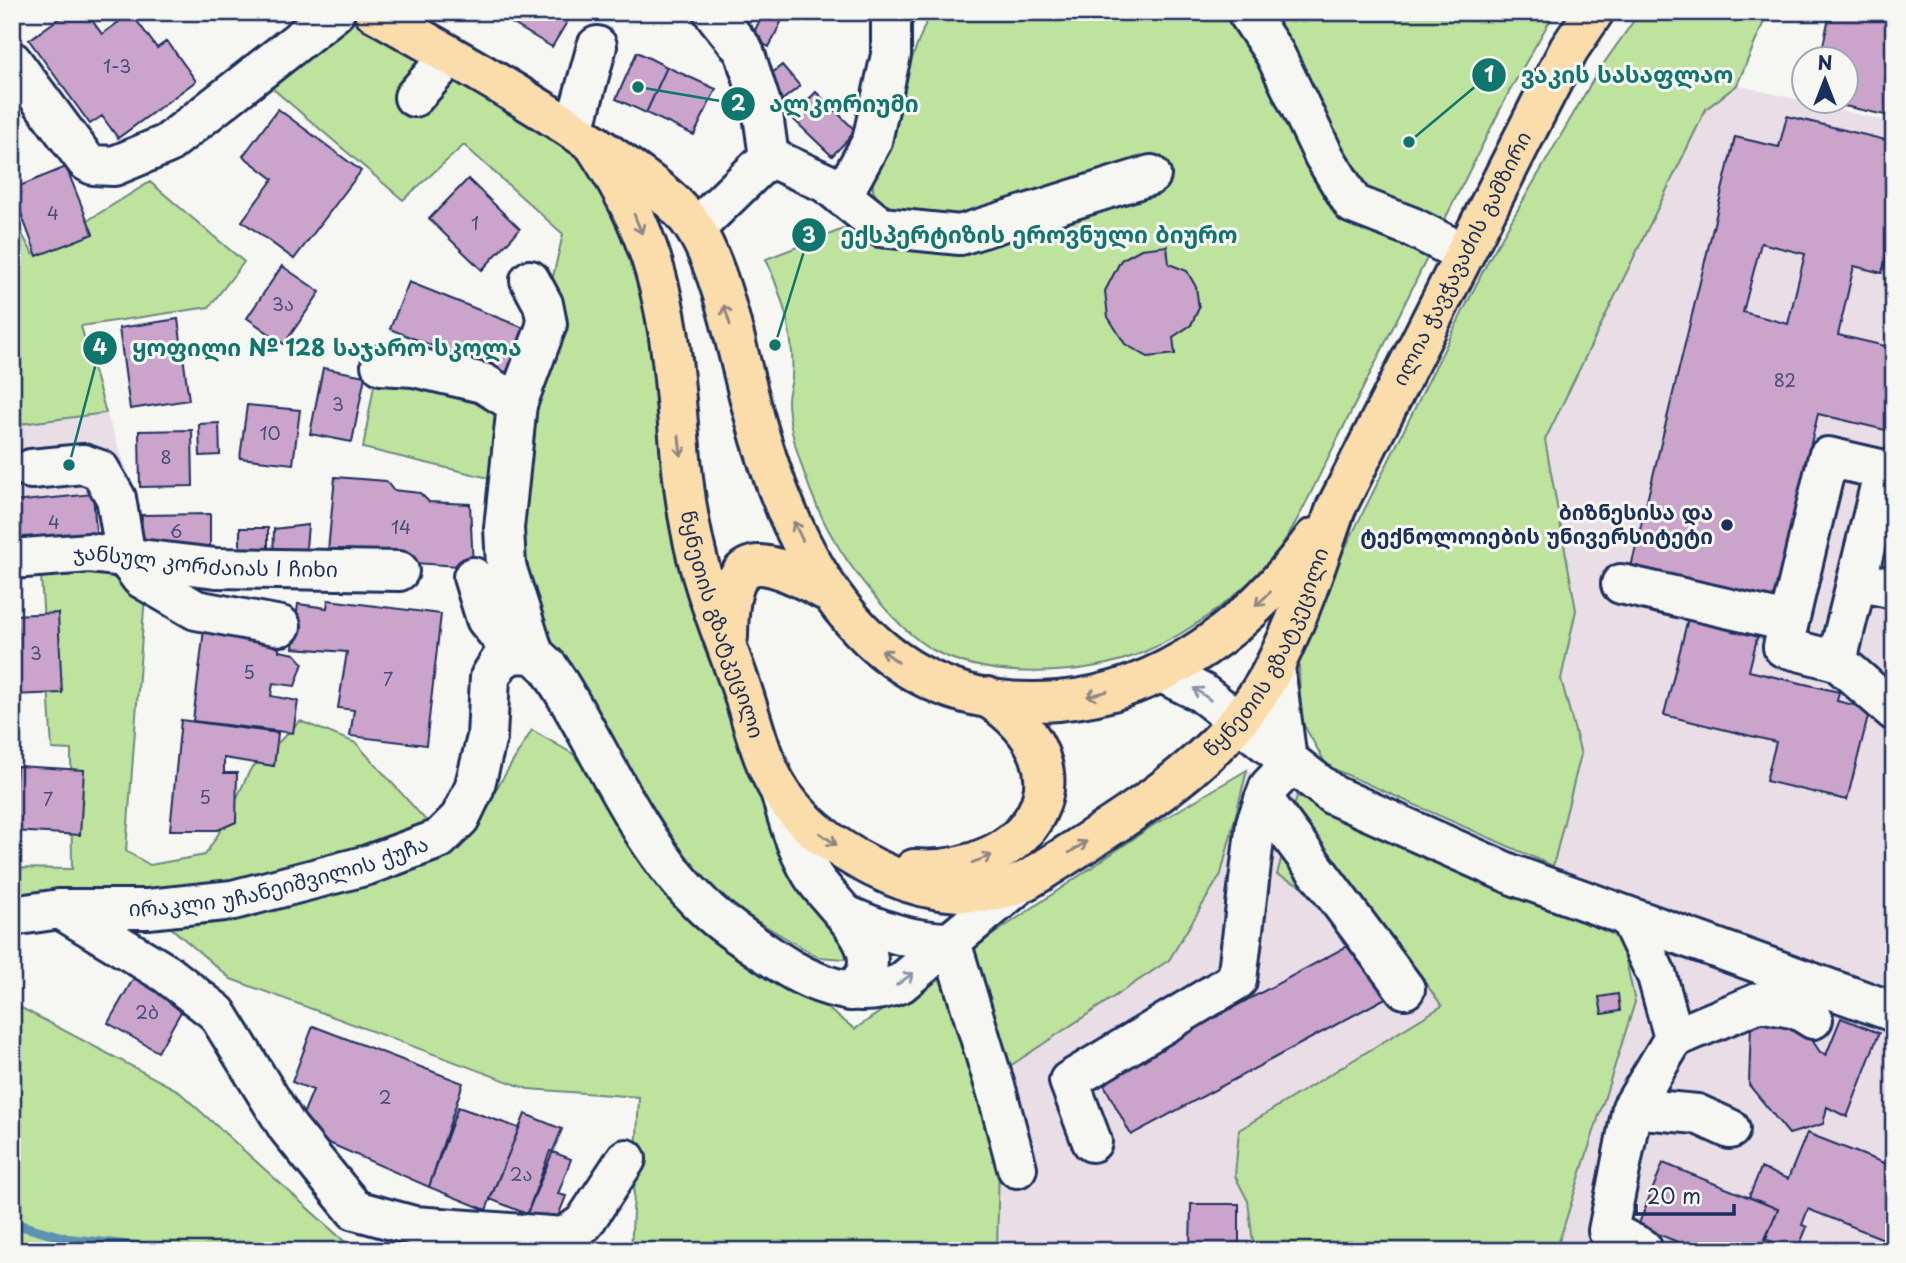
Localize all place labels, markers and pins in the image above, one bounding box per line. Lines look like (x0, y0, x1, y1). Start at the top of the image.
callout: ვაკის სასაფლაო (1472, 53, 1747, 97)
callout: ალკორიუმი (720, 82, 933, 126)
callout: ექსპერტიზის ეროვნული ბიურო (791, 213, 1251, 257)
callout: ყოფილი № 128 საჯარო სკოლა (83, 326, 537, 370)
place label: ბიზნესისა და ტექნოლოიების უნივერსიტეტი (1360, 495, 1713, 551)
marker: ბიზნესისა და ტექნოლოიების უნივერსიტეტი (1719, 517, 1735, 533)

